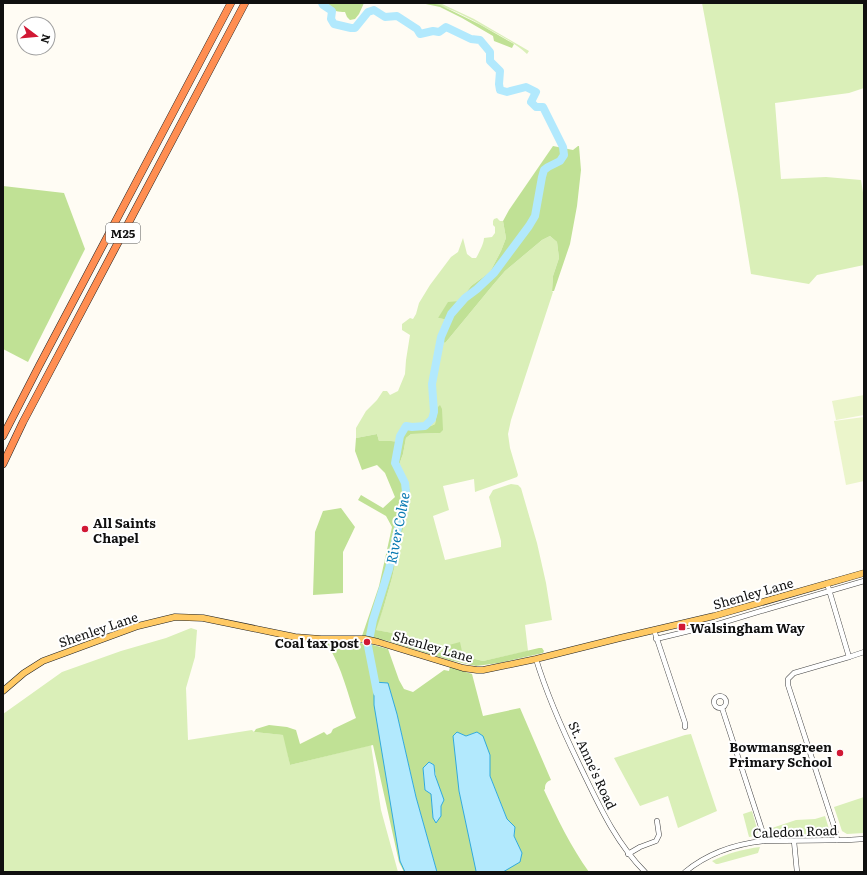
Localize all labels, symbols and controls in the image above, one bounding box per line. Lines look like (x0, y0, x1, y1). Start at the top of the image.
north arrow (16, 16, 56, 56)
text: N (38, 32, 56, 46)
road number: M25 (106, 223, 140, 243)
water label: River Colne (380, 490, 414, 566)
place label: All Saints Chapel (93, 513, 156, 547)
marker: All Saints Chapel (80, 524, 90, 534)
street label: Shenley Lane (711, 572, 796, 614)
street label: Shenley Lane (56, 606, 140, 651)
place label: Walsingham Way (690, 618, 805, 637)
marker: Walsingham Way (677, 622, 687, 632)
street label: Shenley Lane (391, 625, 476, 667)
place label: Coal tax post (275, 633, 359, 652)
marker: Coal tax post (362, 637, 372, 647)
street label: St. Anne's Road (564, 718, 622, 812)
place label: Bowmansgreen Primary School (729, 737, 832, 771)
marker: Bowmansgreen Primary School (835, 748, 845, 758)
street label: Caledon Road (752, 820, 838, 842)

